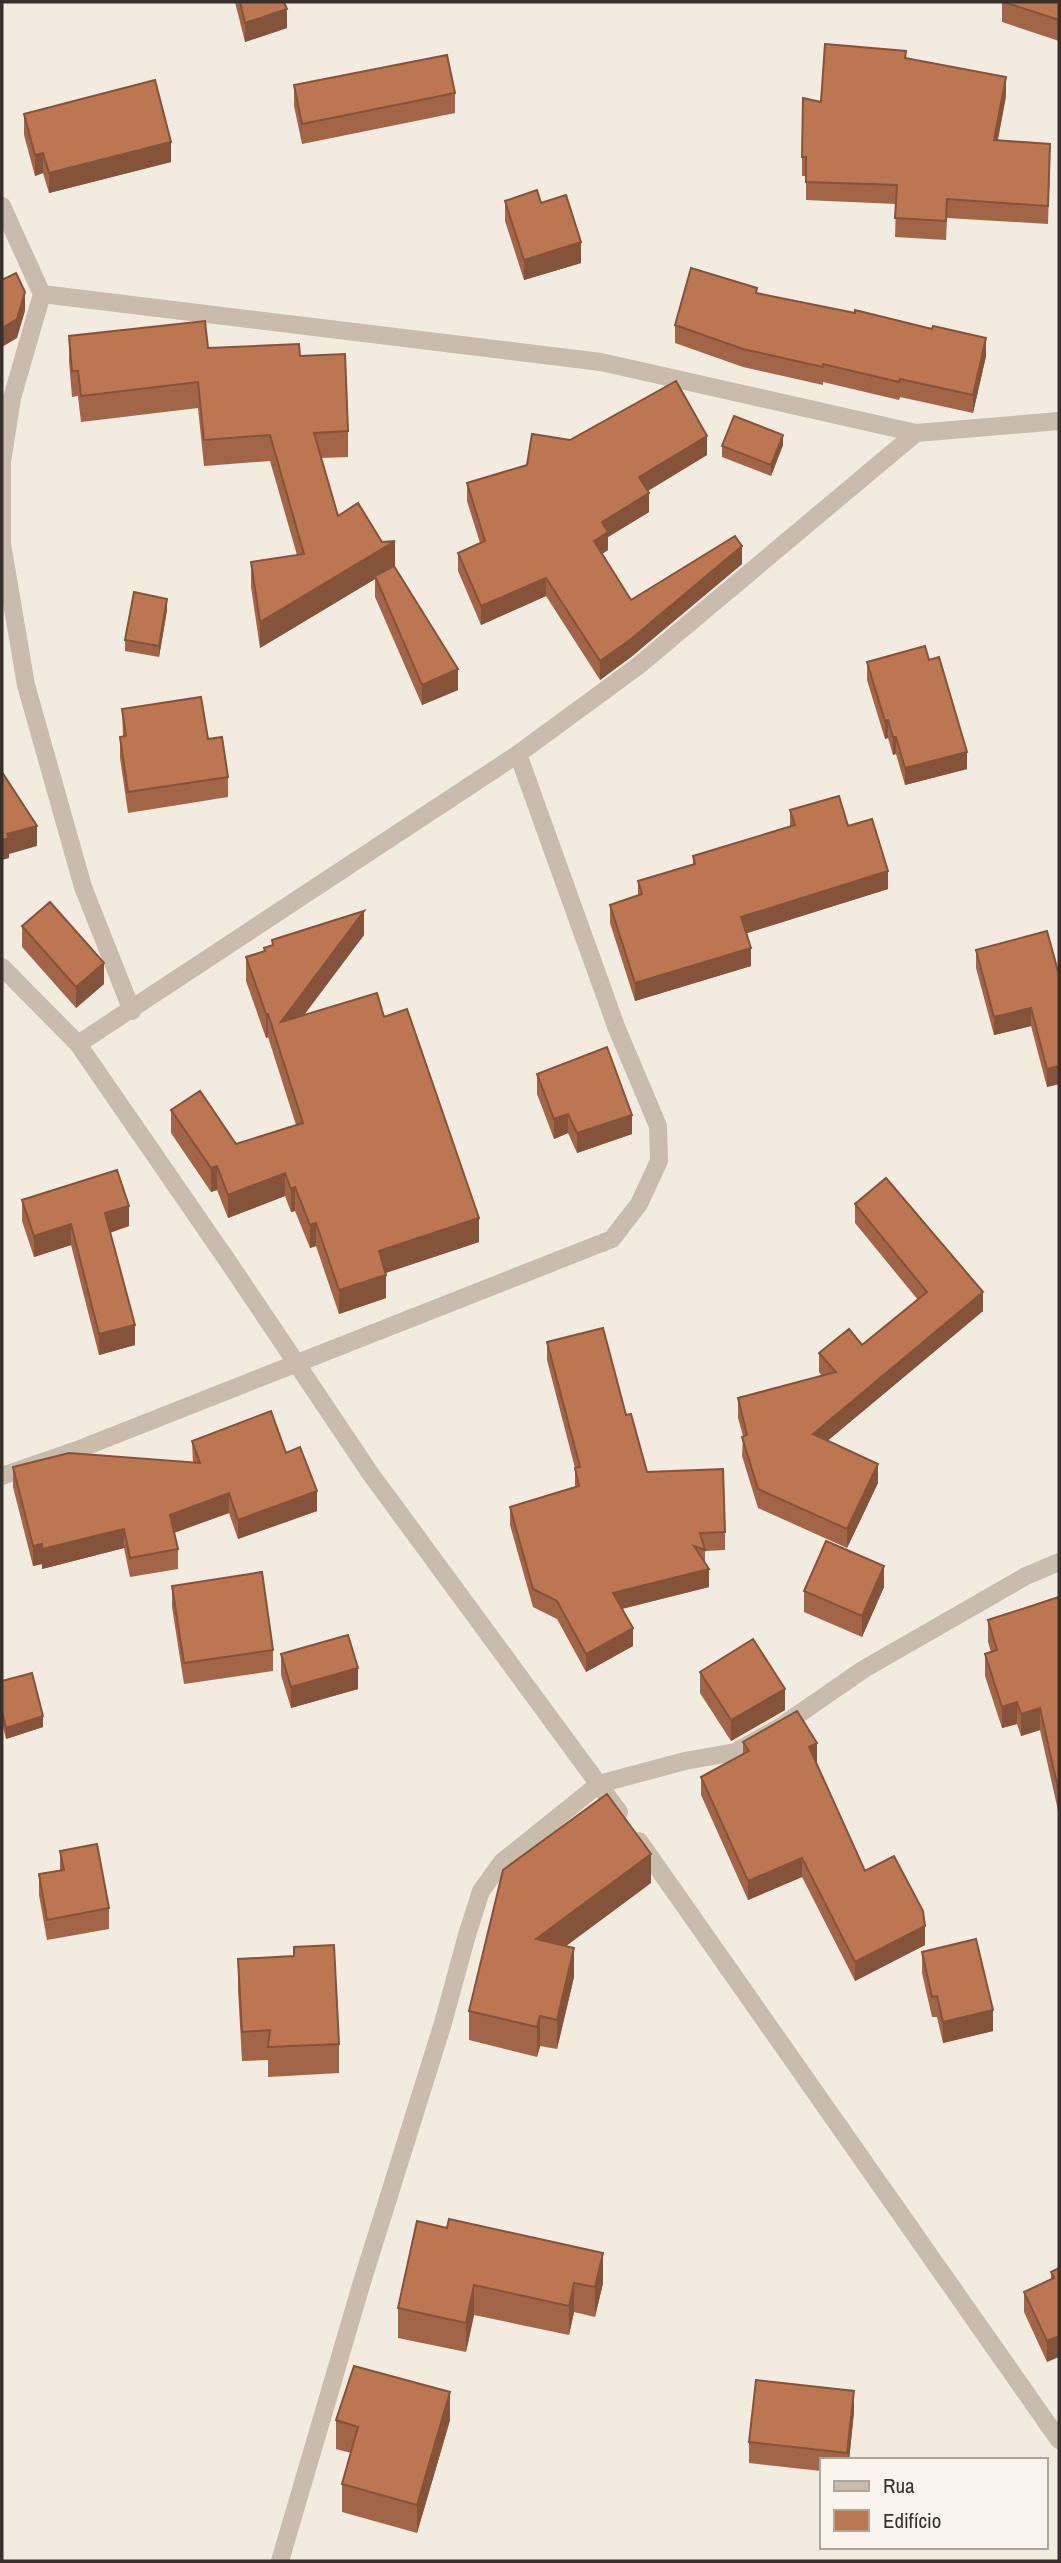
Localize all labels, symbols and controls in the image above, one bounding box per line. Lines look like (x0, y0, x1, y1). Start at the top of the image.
legend (820, 2458, 1047, 2549)
text: Rua (883, 2471, 915, 2500)
text: Edifício (883, 2506, 941, 2535)

